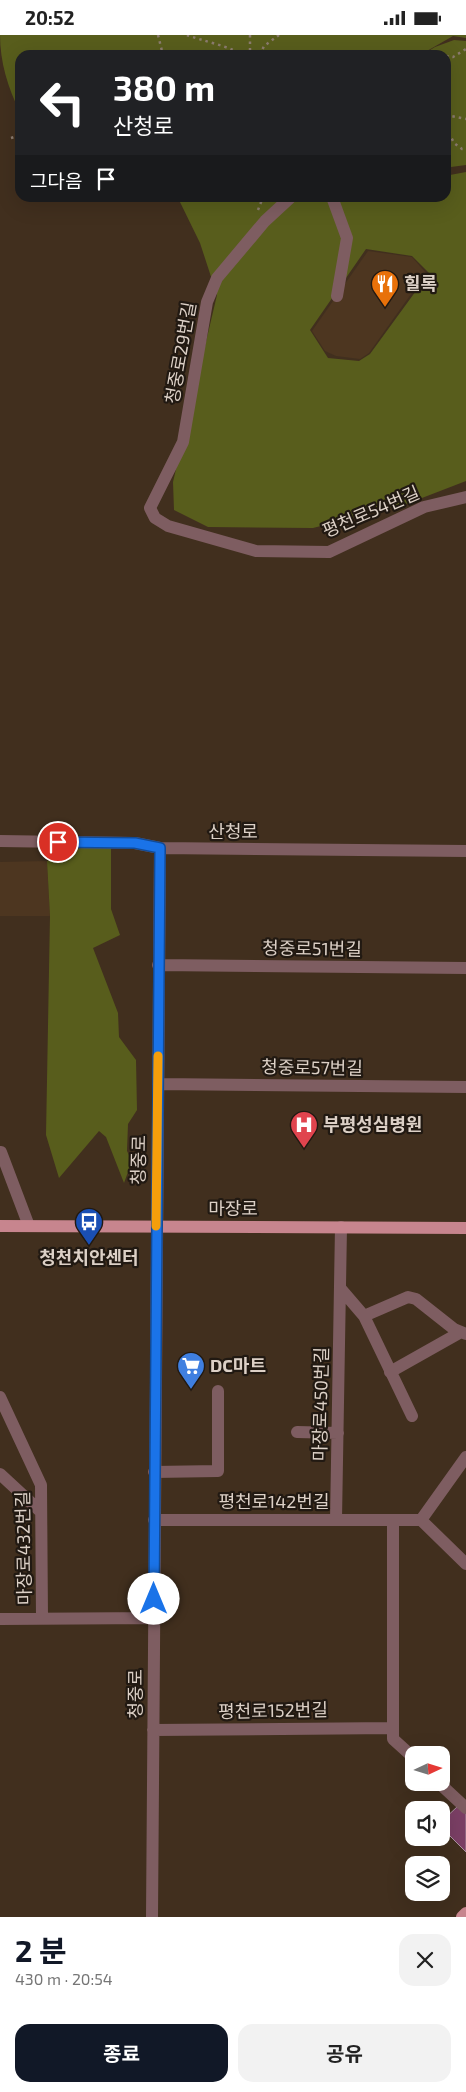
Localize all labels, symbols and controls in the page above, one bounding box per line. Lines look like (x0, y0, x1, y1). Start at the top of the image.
text: 20:52 (25, 6, 74, 29)
text: 380 m (113, 66, 215, 108)
icon: left (30, 70, 95, 135)
text: 산청로 (113, 112, 174, 138)
icon: arrive (92, 165, 120, 193)
text: 그다음 (30, 169, 82, 192)
restaurant icon: 힐록 (370, 269, 400, 308)
place label: 힐록 (404, 272, 437, 294)
street label: 청중로29번길 (160, 300, 200, 406)
street label: 평천로54번길 (319, 481, 423, 541)
street label: 산청로 (208, 820, 258, 842)
pin (37, 821, 79, 863)
icon: arrive (44, 828, 72, 856)
street label: 청중로51번길 (262, 936, 362, 960)
street label: 청중로57번길 (261, 1055, 363, 1079)
hospital icon: 부평성심병원 (289, 1110, 319, 1149)
place label: 부평성심병원 (323, 1113, 422, 1135)
street label: 청중로 (127, 1135, 149, 1185)
street label: 마장로 (208, 1197, 258, 1219)
bus stop icon: 청천치안센터 (74, 1207, 104, 1246)
place label: 청천치안센터 (39, 1246, 139, 1268)
street label: 마장로450번길 (308, 1347, 332, 1461)
supermarket icon: DC마트 (176, 1351, 206, 1390)
place label: DC마트 (210, 1354, 266, 1376)
street label: 평천로142번길 (218, 1490, 330, 1512)
street label: 마장로432번길 (11, 1491, 35, 1605)
position arrow (127, 1572, 179, 1624)
street label: 청중로 (124, 1669, 146, 1719)
street label: 평천로152번길 (218, 1698, 328, 1722)
north arrow (405, 1746, 450, 1791)
map controls (405, 1746, 450, 1901)
button: sound (405, 1801, 450, 1846)
button: layers (405, 1856, 450, 1901)
text: 2 분 (15, 1932, 67, 1968)
button: close (399, 1934, 451, 1986)
text: 430 m · 20:54 (15, 1969, 113, 1988)
button: 종료 (15, 2024, 228, 2082)
button: 공유 (238, 2024, 451, 2082)

